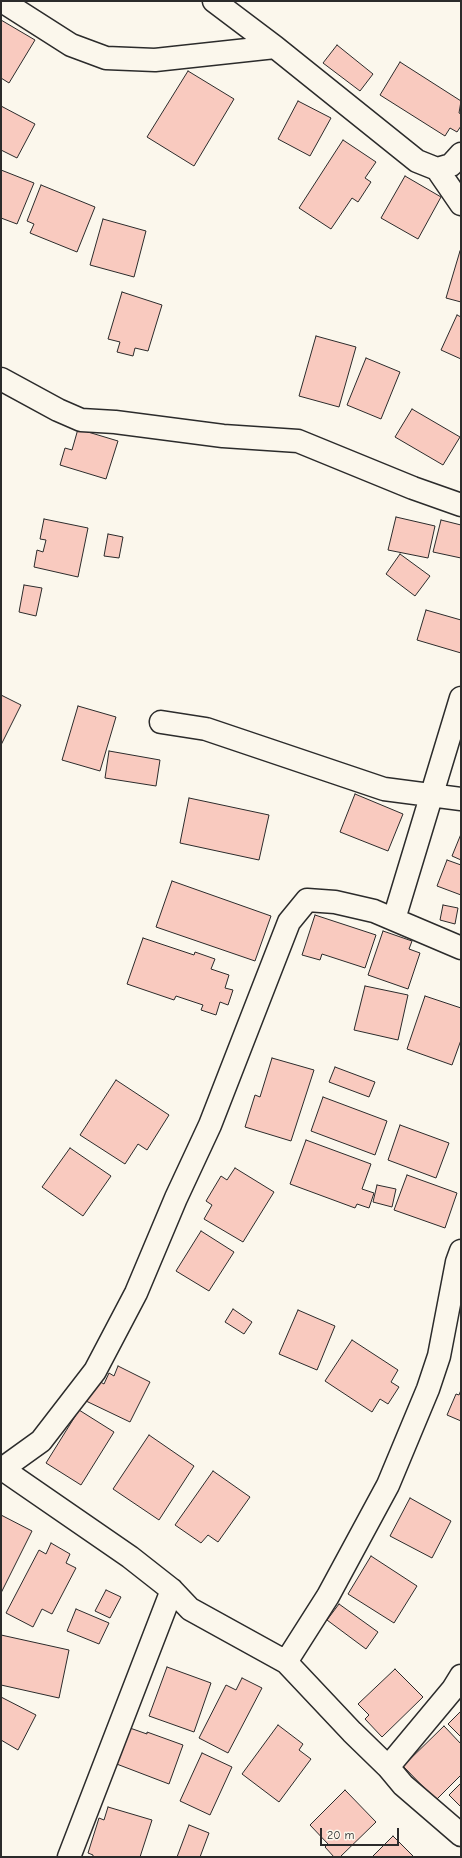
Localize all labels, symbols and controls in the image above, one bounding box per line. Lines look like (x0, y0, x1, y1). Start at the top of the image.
scale bar (322, 1820, 401, 1846)
text: 20 m (327, 1828, 355, 1842)

